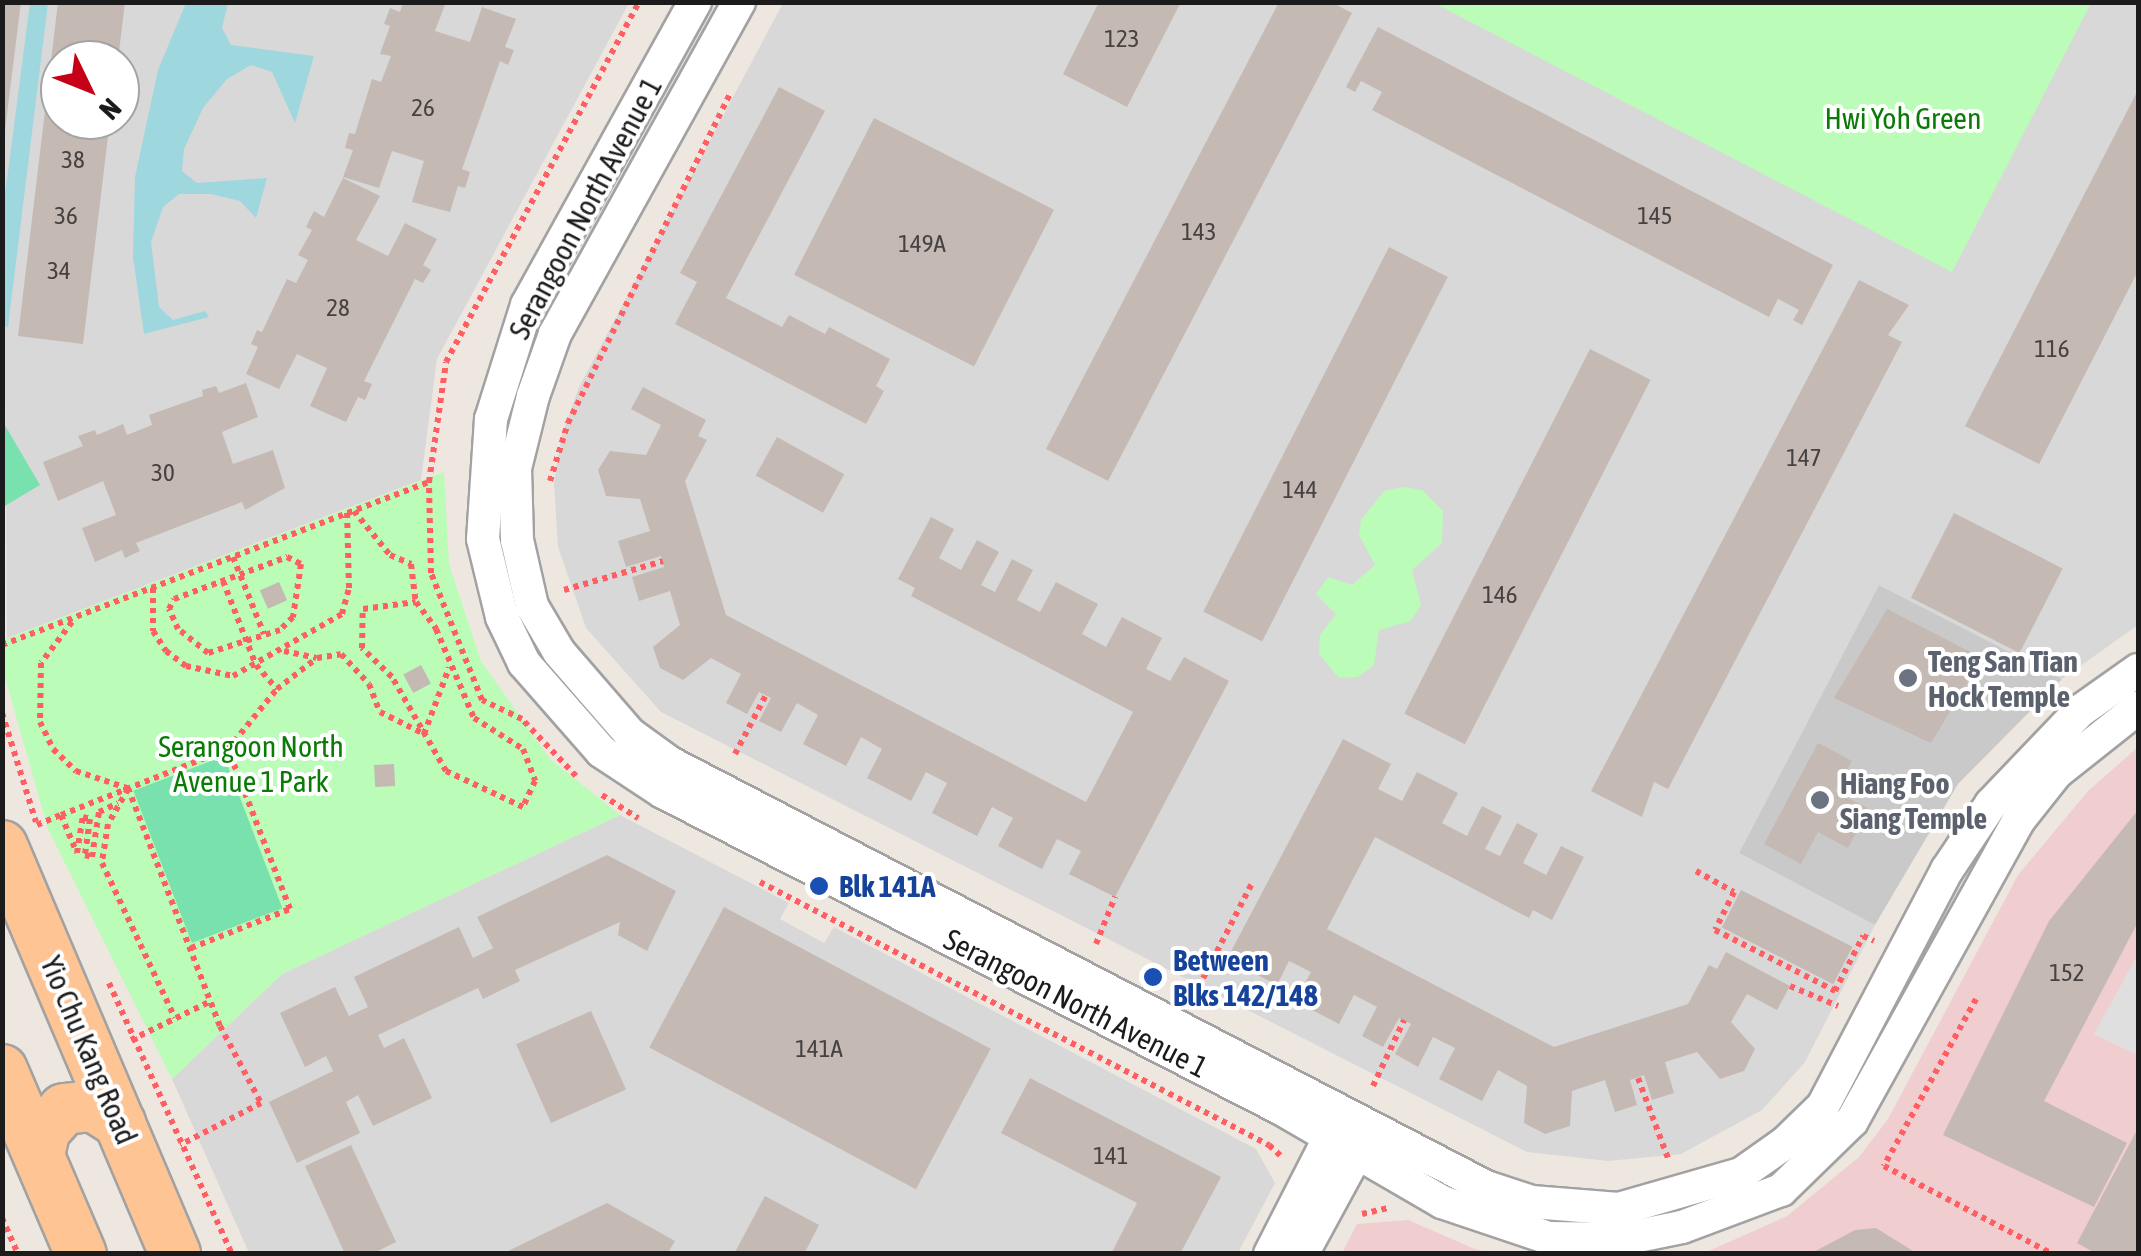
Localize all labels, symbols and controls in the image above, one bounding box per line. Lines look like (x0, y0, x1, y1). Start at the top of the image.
house number: 123 (1104, 23, 1140, 53)
north arrow (40, 40, 140, 140)
street label: Serangoon North Avenue 1 (501, 71, 669, 345)
text: N (93, 92, 128, 126)
house number: 26 (411, 92, 435, 122)
park label: Hwi Yoh Green (1824, 100, 1982, 136)
house number: 38 (61, 144, 85, 174)
house number: 36 (54, 200, 78, 230)
house number: 145 (1637, 200, 1673, 230)
house number: 143 (1181, 216, 1217, 246)
house number: 149A (898, 228, 946, 258)
house number: 34 (47, 255, 71, 285)
house number: 28 (326, 292, 350, 322)
house number: 116 (2034, 333, 2070, 363)
house number: 147 (1786, 442, 1822, 472)
house number: 30 (151, 457, 175, 487)
house number: 144 (1282, 474, 1318, 504)
house number: 146 (1482, 579, 1518, 609)
place label: Teng San Tian Hock Temple (1928, 643, 2078, 714)
marker: Teng San Tian Hock Temple (1897, 667, 1919, 689)
park label: Serangoon North Avenue 1 Park (158, 728, 344, 798)
place label: Hiang Foo Siang Temple (1840, 765, 1987, 836)
marker: Hiang Foo Siang Temple (1809, 789, 1831, 811)
place label: Blk 141A (839, 868, 935, 904)
marker: Blk 141A (808, 875, 830, 897)
street label: Serangoon North Avenue 1 (938, 921, 1214, 1085)
place label: Between Blks 142/148 (1173, 942, 1318, 1012)
street label: Yio Chu Kang Road (33, 950, 145, 1150)
house number: 152 (2049, 957, 2085, 987)
marker: Between Blks 142/148 (1142, 966, 1164, 988)
house number: 141A (795, 1033, 843, 1063)
house number: 141 (1093, 1140, 1129, 1170)

